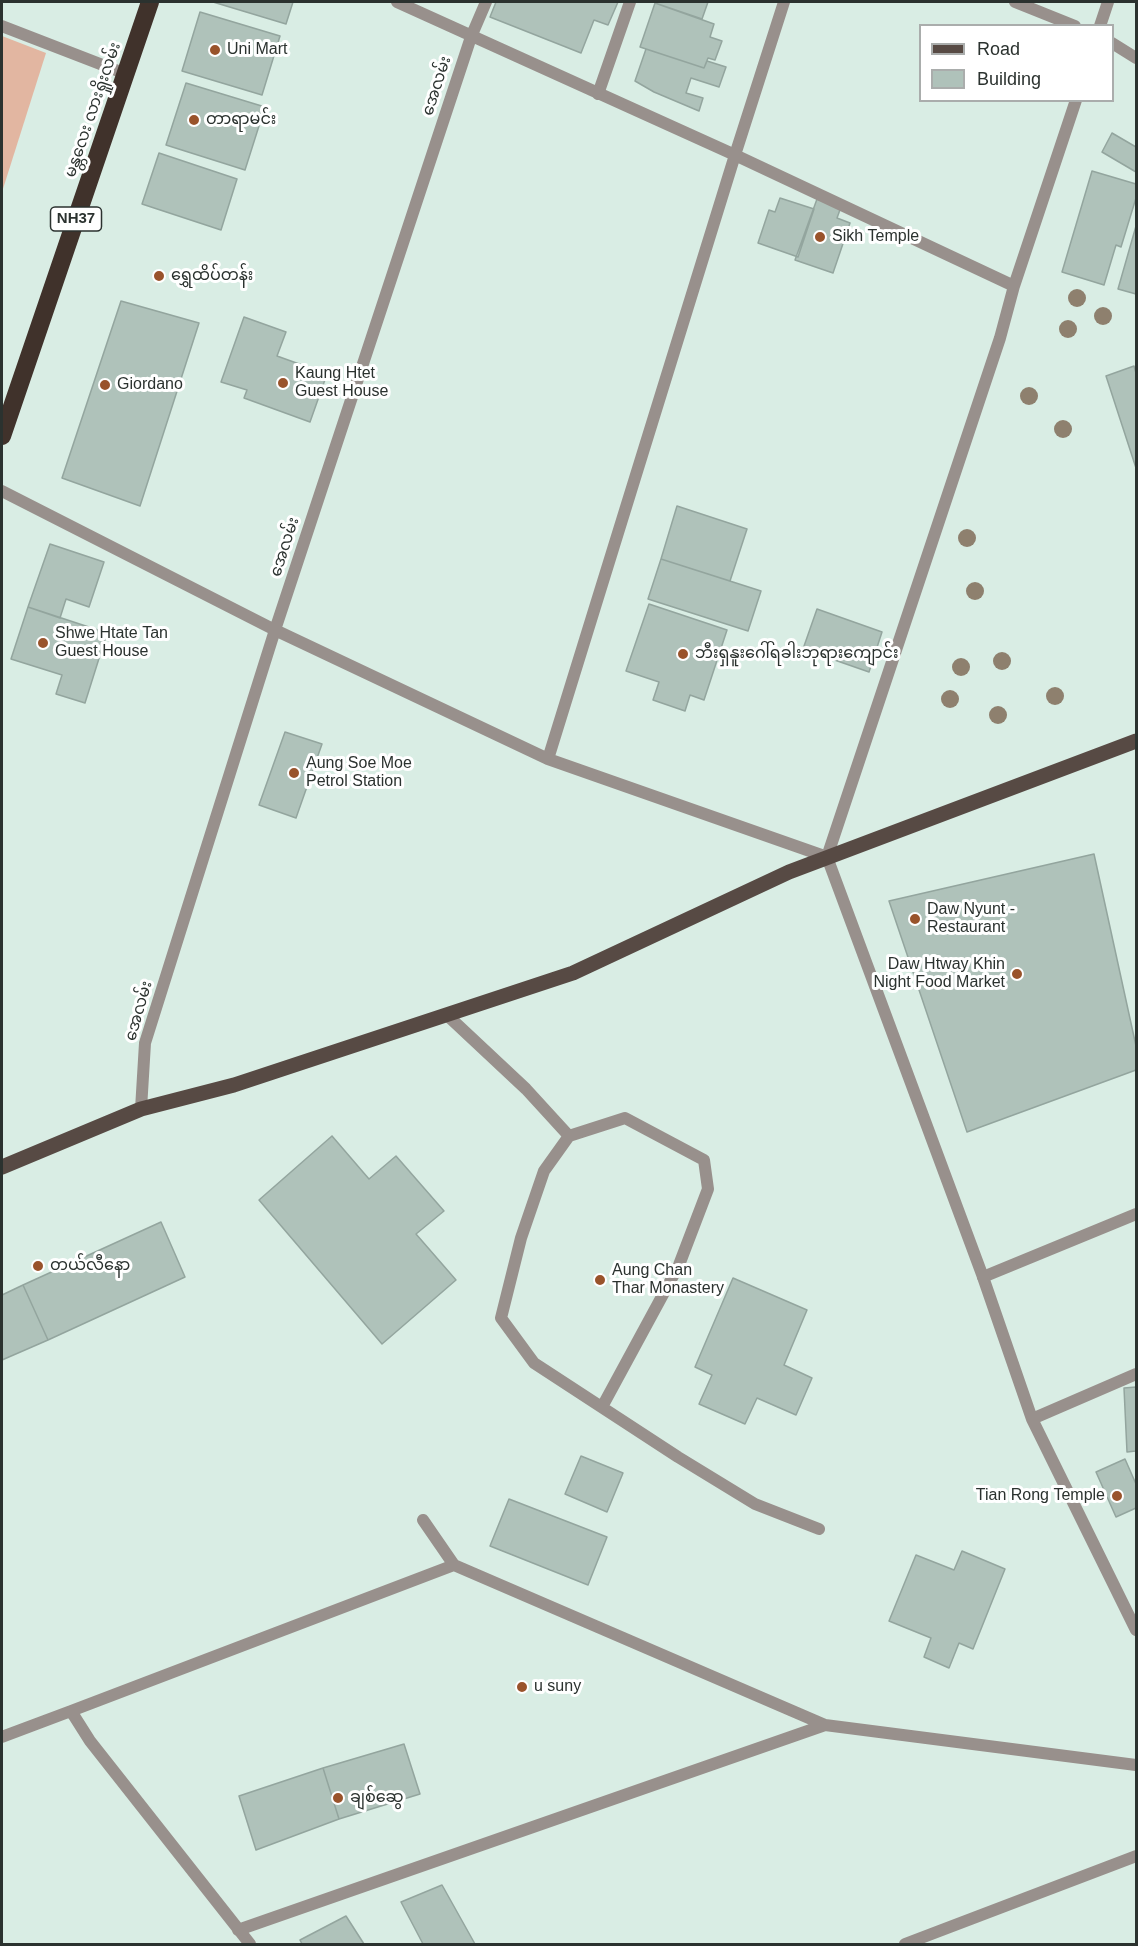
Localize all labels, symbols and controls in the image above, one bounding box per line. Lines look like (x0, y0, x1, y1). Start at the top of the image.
legend (919, 24, 1114, 102)
text: Road (977, 39, 1020, 59)
street label: မန္တလေး လားရှိုးလမ်း (61, 40, 125, 180)
place label: Uni Mart (227, 40, 287, 60)
marker: Uni Mart (208, 43, 222, 57)
street label: အေလမ်း (418, 54, 456, 118)
text: Building (977, 69, 1041, 89)
place label: တာရာမင်း (206, 110, 276, 130)
marker: တာရာမင်း (187, 113, 201, 127)
road number: NH37 (50, 207, 101, 231)
place label: Sikh Temple (832, 227, 919, 247)
marker: Sikh Temple (813, 230, 827, 244)
place label: ရွှေထိပ်တန်း (171, 266, 253, 286)
marker: ရွှေထိပ်တန်း (152, 269, 166, 283)
place label: Kaung Htet Guest House (295, 364, 388, 402)
place label: Giordano (117, 375, 183, 395)
marker: Kaung Htet Guest House (276, 376, 290, 390)
marker: Giordano (98, 378, 112, 392)
street label: အေလမ်း (266, 515, 304, 579)
place label: Shwe Htate Tan Guest House (55, 624, 168, 662)
marker: Shwe Htate Tan Guest House (36, 636, 50, 650)
place label: ဘီးရှနူးဂေါ်ရခါးဘုရားကျောင်း (695, 644, 899, 664)
marker: ဘီးရှနူးဂေါ်ရခါးဘုရားကျောင်း (676, 647, 690, 661)
place label: Aung Soe Moe Petrol Station (306, 754, 412, 792)
marker: Aung Soe Moe Petrol Station (287, 766, 301, 780)
place label: Daw Nyunt - Restaurant (927, 900, 1015, 938)
marker: Daw Nyunt - Restaurant (908, 912, 922, 926)
place label: Daw Htway Khin Night Food Market (873, 955, 1005, 993)
marker: Daw Htway Khin Night Food Market (1010, 967, 1024, 981)
street label: အေလမ်း (121, 979, 157, 1043)
place label: တယ်လီနော (50, 1256, 130, 1276)
marker: တယ်လီနော (31, 1259, 45, 1273)
place label: Aung Chan Thar Monastery (612, 1261, 724, 1299)
marker: Aung Chan Thar Monastery (593, 1273, 607, 1287)
place label: Tian Rong Temple (976, 1486, 1105, 1506)
marker: Tian Rong Temple (1110, 1489, 1124, 1503)
place label: u suny (534, 1677, 581, 1697)
marker: u suny (515, 1680, 529, 1694)
place label: ချစ်ဆွေ (350, 1788, 404, 1808)
marker: ချစ်ဆွေ (331, 1791, 345, 1805)

